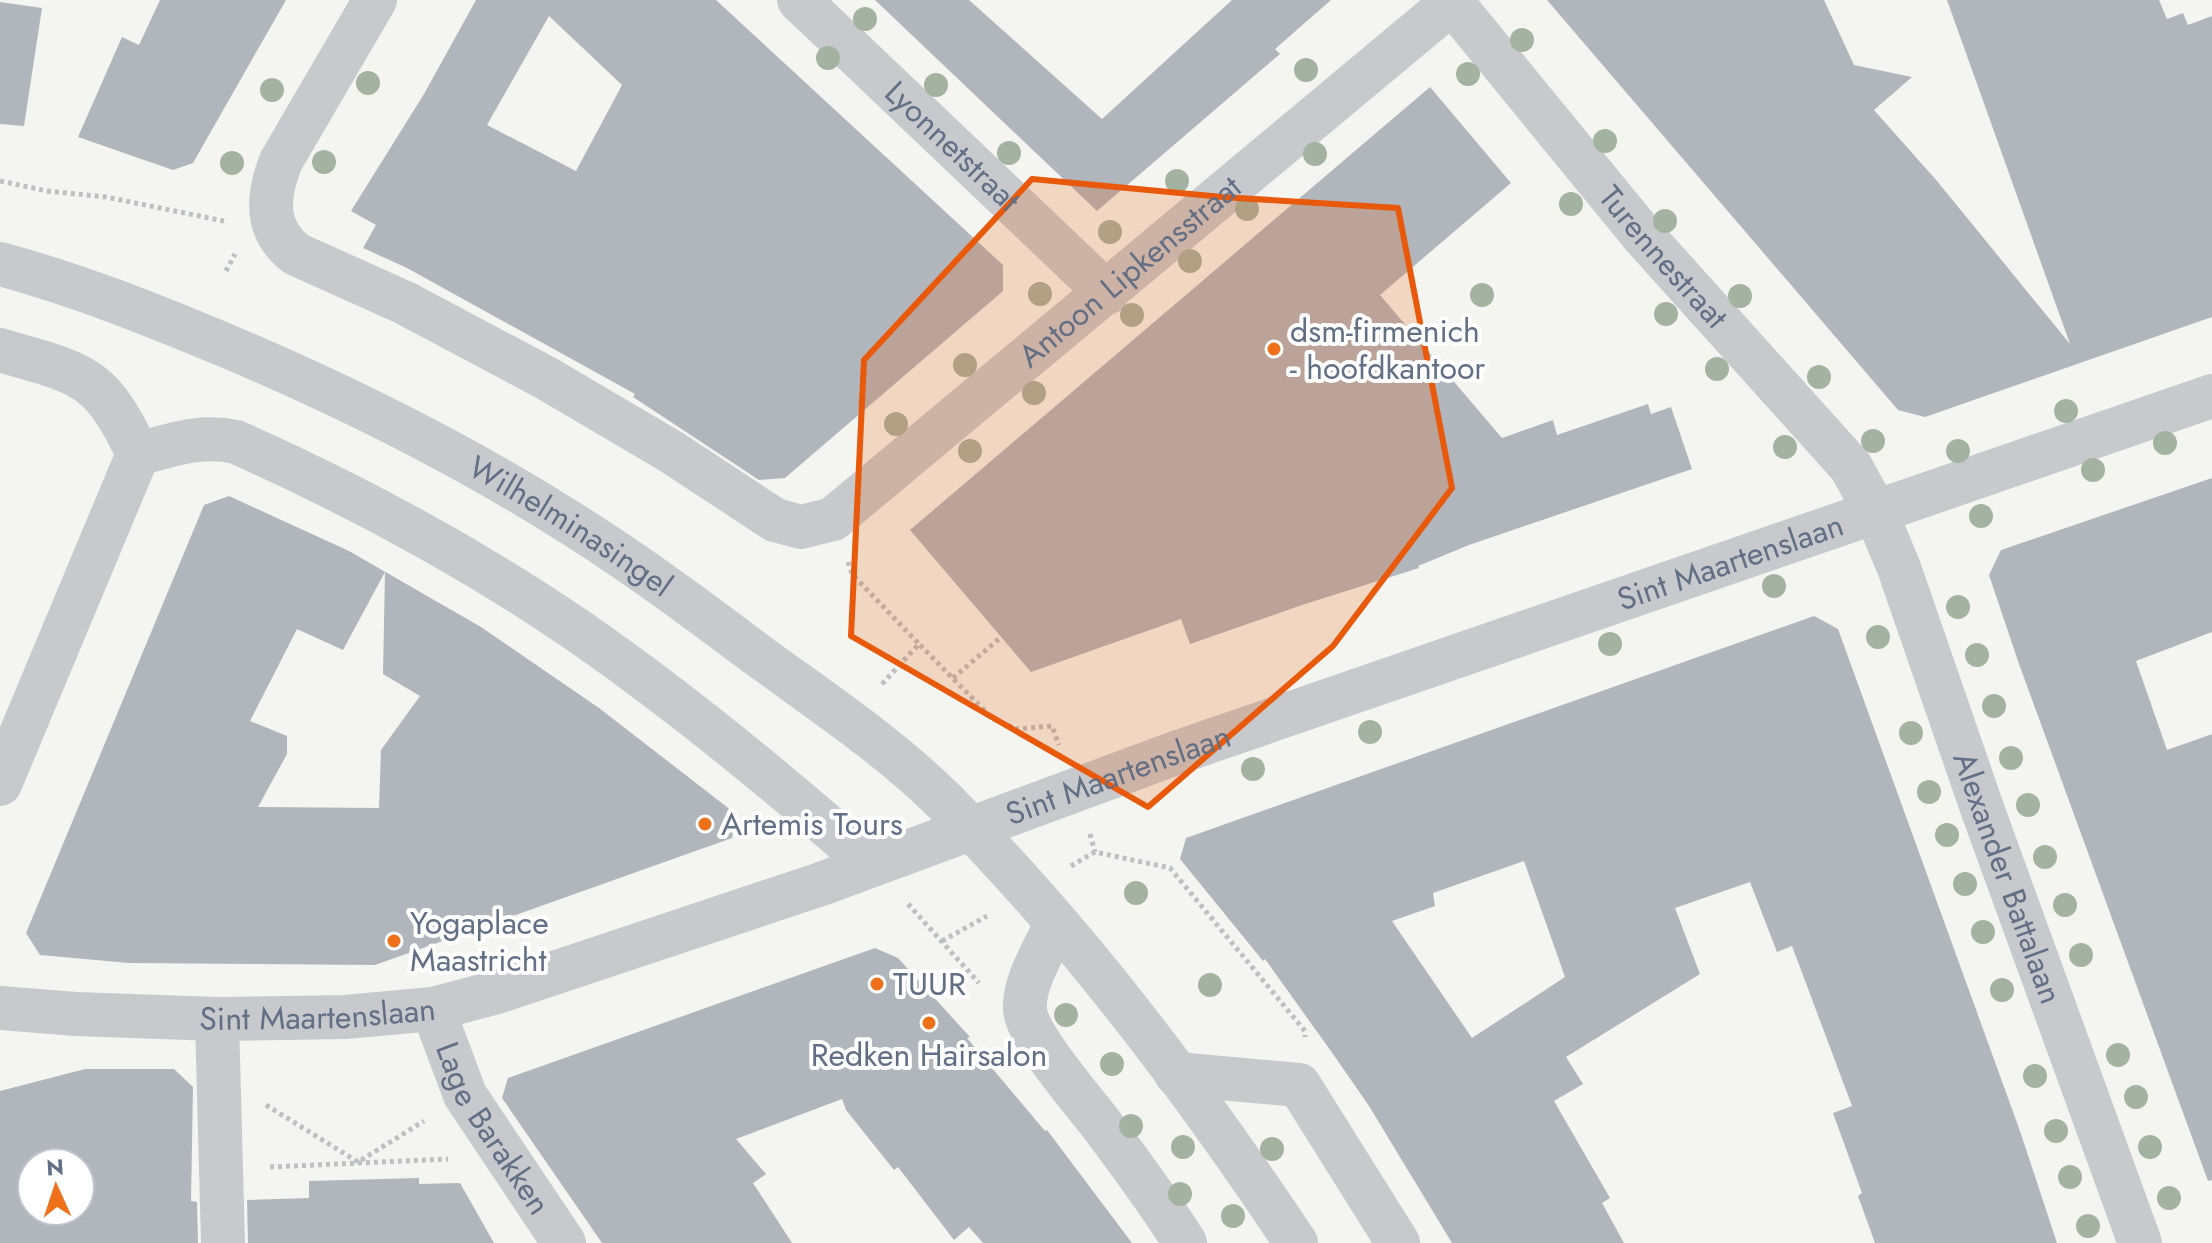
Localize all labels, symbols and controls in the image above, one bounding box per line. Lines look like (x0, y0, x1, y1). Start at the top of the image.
street label: Lyonnetstraat (875, 70, 1031, 222)
street label: Antoon Lipkensstraat (1008, 165, 1251, 378)
street label: Turennestraat (1588, 176, 1739, 339)
place label: dsm-firmenich - hoofdkantoor (1290, 308, 1485, 391)
marker: dsm-firmenich - hoofdkantoor (1265, 340, 1283, 358)
street label: Wilhelminasingel (460, 444, 682, 608)
street label: Sint Maartenslaan (1611, 502, 1850, 622)
street label: Sint Maartenslaan (999, 713, 1237, 837)
street label: Alexander Battalaan (1941, 746, 2074, 1010)
place label: Artemis Tours (721, 801, 903, 847)
marker: Artemis Tours (696, 815, 714, 833)
place label: Yogaplace Maastricht (410, 900, 549, 983)
marker: Yogaplace Maastricht (385, 932, 403, 950)
place label: TUUR (893, 961, 966, 1007)
marker: TUUR (868, 975, 886, 993)
street label: Sint Maartenslaan (199, 986, 438, 1042)
marker: Redken Hairsalon (920, 1014, 938, 1032)
place label: Redken Hairsalon (811, 1032, 1047, 1078)
street label: Lage Barakken (424, 1035, 562, 1224)
north arrow (16, 1147, 96, 1227)
text: N (45, 1151, 65, 1183)

